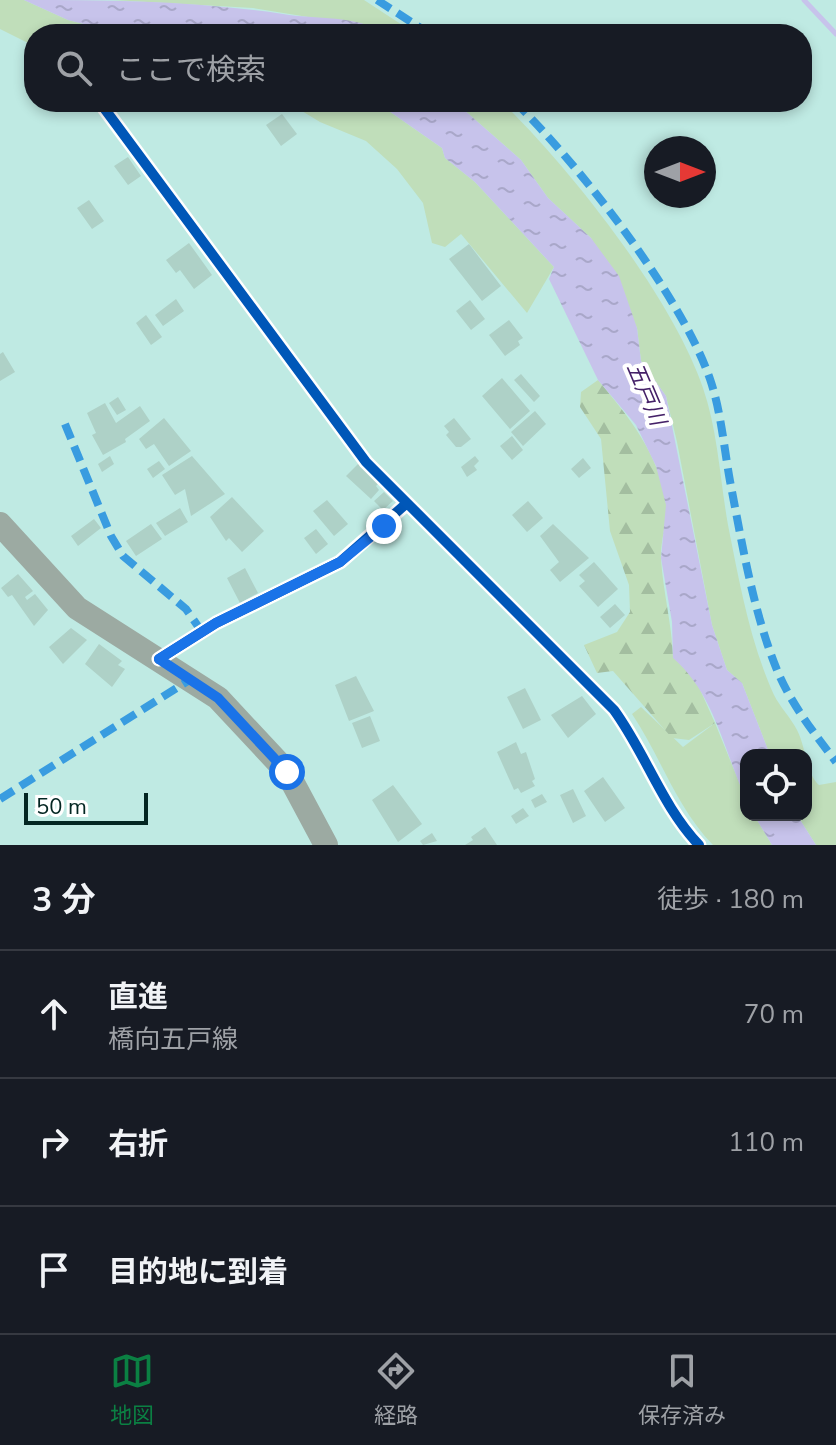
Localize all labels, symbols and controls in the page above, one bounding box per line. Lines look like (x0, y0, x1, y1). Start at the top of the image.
search box (24, 24, 812, 112)
icon: search (52, 46, 96, 90)
text: ここで検索 (116, 50, 266, 91)
north arrow (644, 136, 716, 208)
water label: 五戸川 (619, 358, 673, 432)
route end (366, 508, 402, 544)
map controls (740, 749, 812, 821)
button: locate (740, 749, 812, 821)
route start (269, 754, 305, 790)
scale bar (24, 789, 148, 825)
text: 50 m (36, 792, 87, 822)
text: 3 分 (32, 877, 96, 923)
text: 徒歩 · 180 m (657, 882, 804, 917)
text: 直進 (108, 977, 168, 1018)
icon: ahead (32, 992, 76, 1036)
text: 70 m (744, 997, 804, 1032)
text: 橋向五戸線 (108, 1022, 238, 1057)
icon: right (32, 1120, 76, 1164)
text: 右折 (108, 1124, 168, 1165)
text: 110 m (728, 1125, 804, 1160)
icon: arrive (32, 1248, 76, 1292)
text: 目的地に到着 (108, 1252, 288, 1293)
tab: 地図 (110, 1349, 154, 1431)
tab: 経路 (374, 1349, 418, 1431)
tab: 保存済み (638, 1349, 726, 1431)

